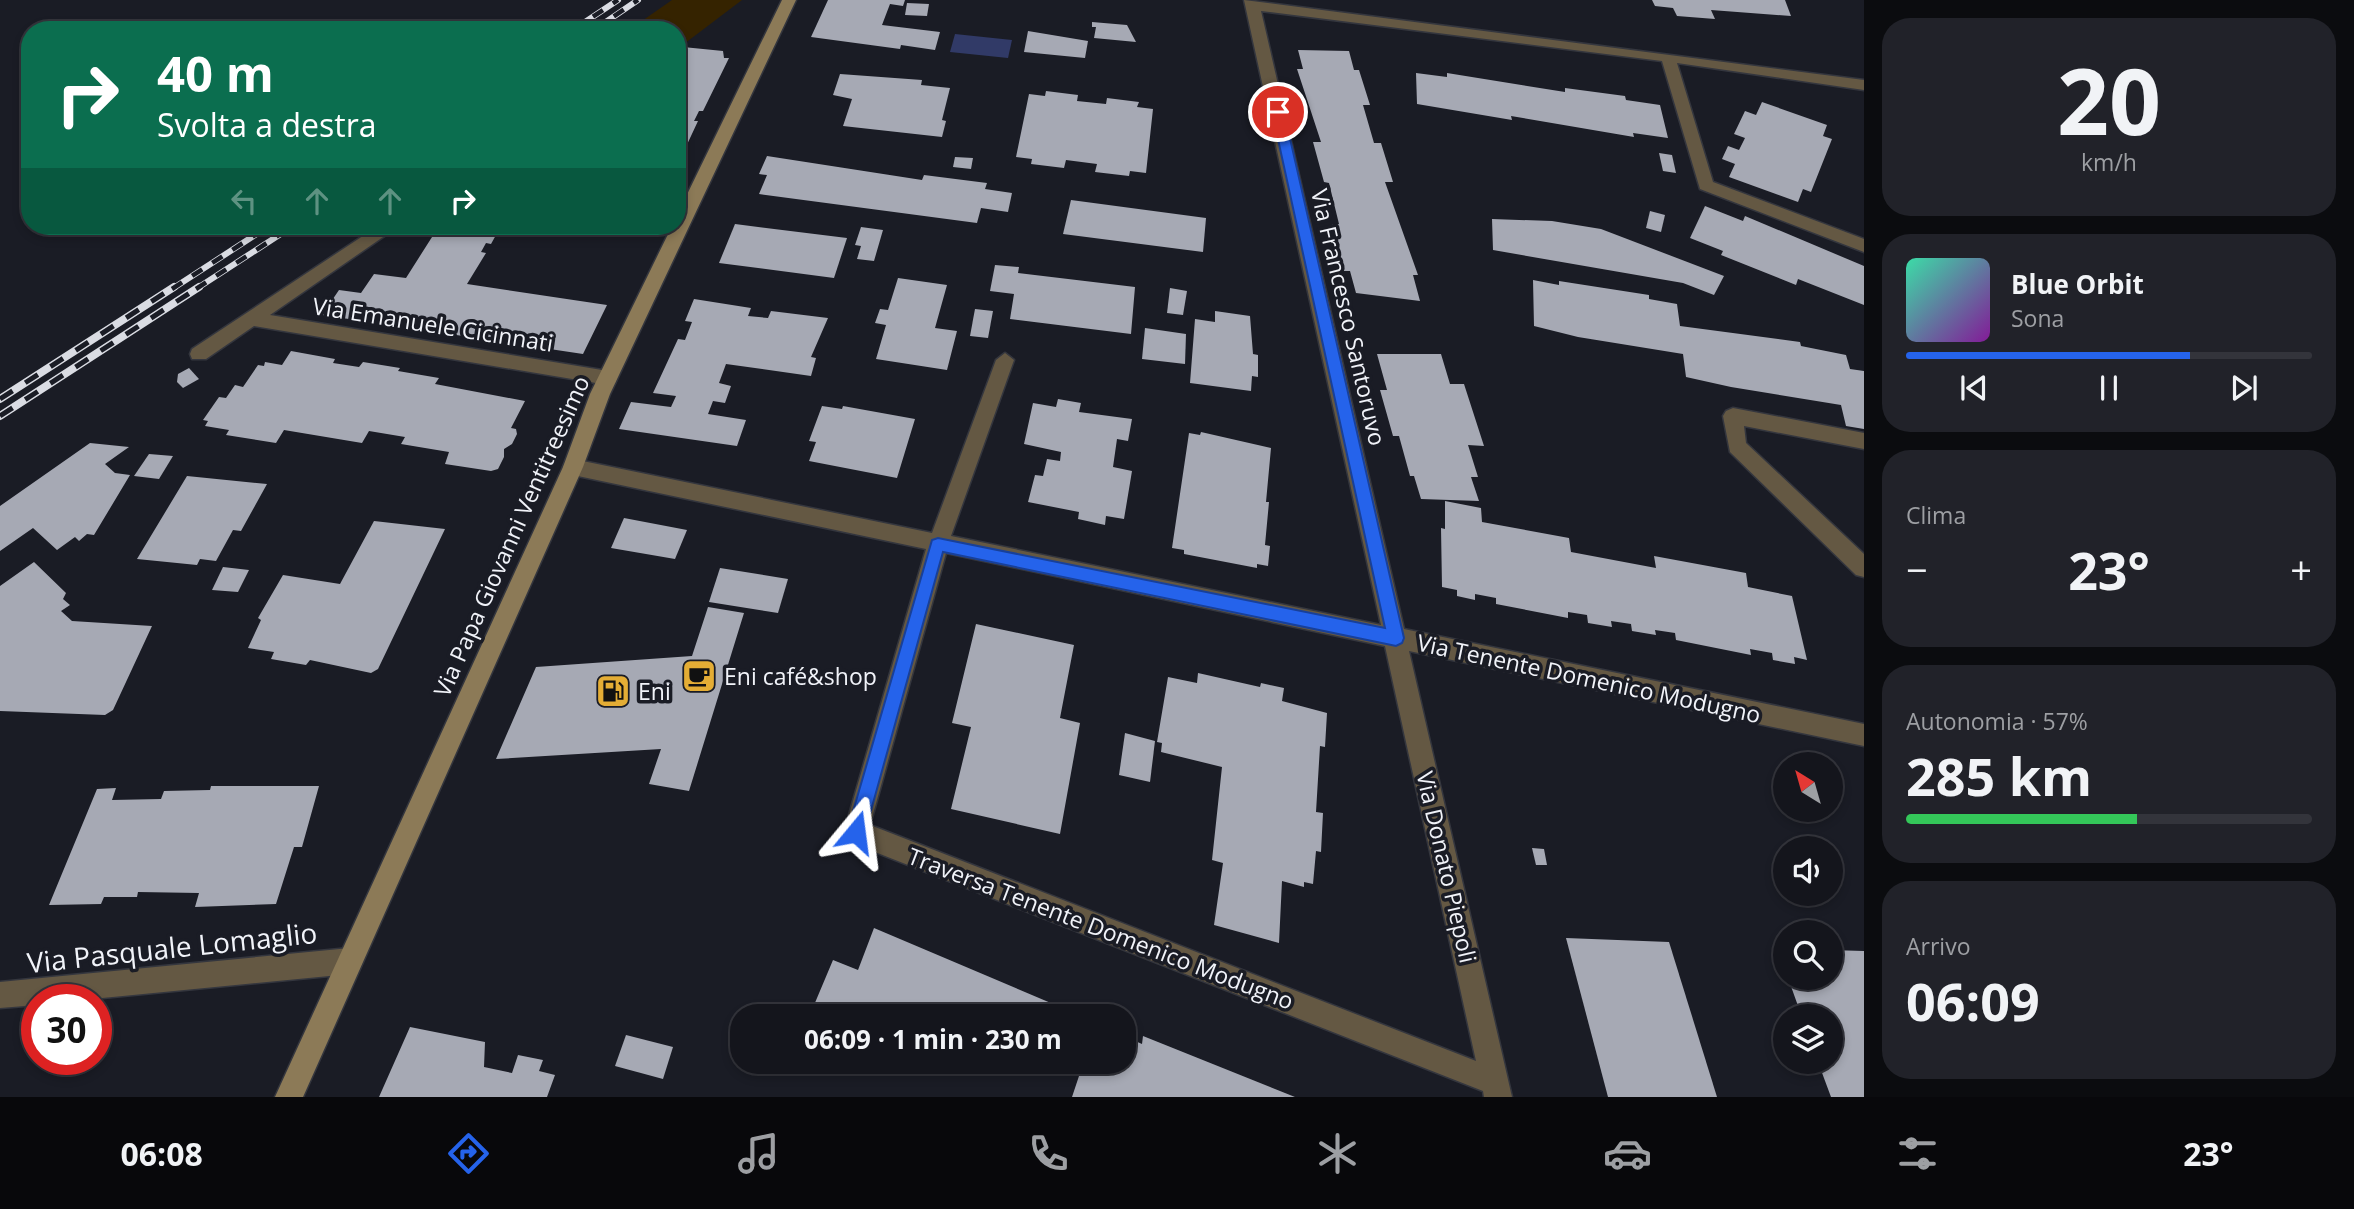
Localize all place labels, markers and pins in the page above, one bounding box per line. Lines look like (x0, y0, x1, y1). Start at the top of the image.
pin (1248, 82, 1308, 142)
cafe icon: Eni café&shop (680, 657, 718, 695)
place label: Eni café&shop (724, 660, 877, 692)
fuel station icon: Eni (594, 672, 632, 710)
place label: Eni (638, 675, 671, 707)

